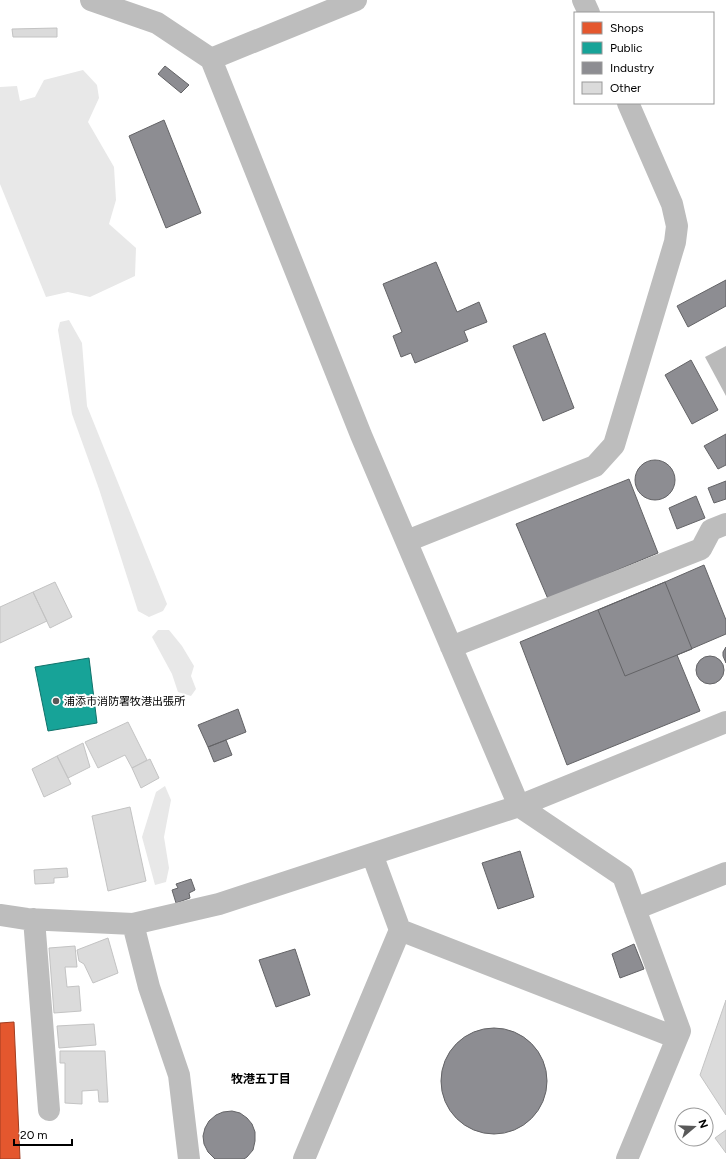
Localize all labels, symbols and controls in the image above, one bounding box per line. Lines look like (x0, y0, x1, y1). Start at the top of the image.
legend (574, 12, 714, 104)
text: Shops (610, 21, 644, 35)
text: Public (610, 41, 643, 55)
text: Industry (610, 61, 655, 75)
text: Other (610, 81, 641, 95)
place label: 浦添市消防署牧港出張所 (64, 695, 186, 708)
marker: 浦添市消防署牧港出張所 (51, 696, 61, 706)
district label: 牧港五丁目 (231, 1072, 291, 1086)
north arrow (674, 1107, 714, 1147)
text: N (695, 1118, 711, 1130)
scale bar (14, 1121, 72, 1147)
text: 20 m (20, 1128, 48, 1142)

